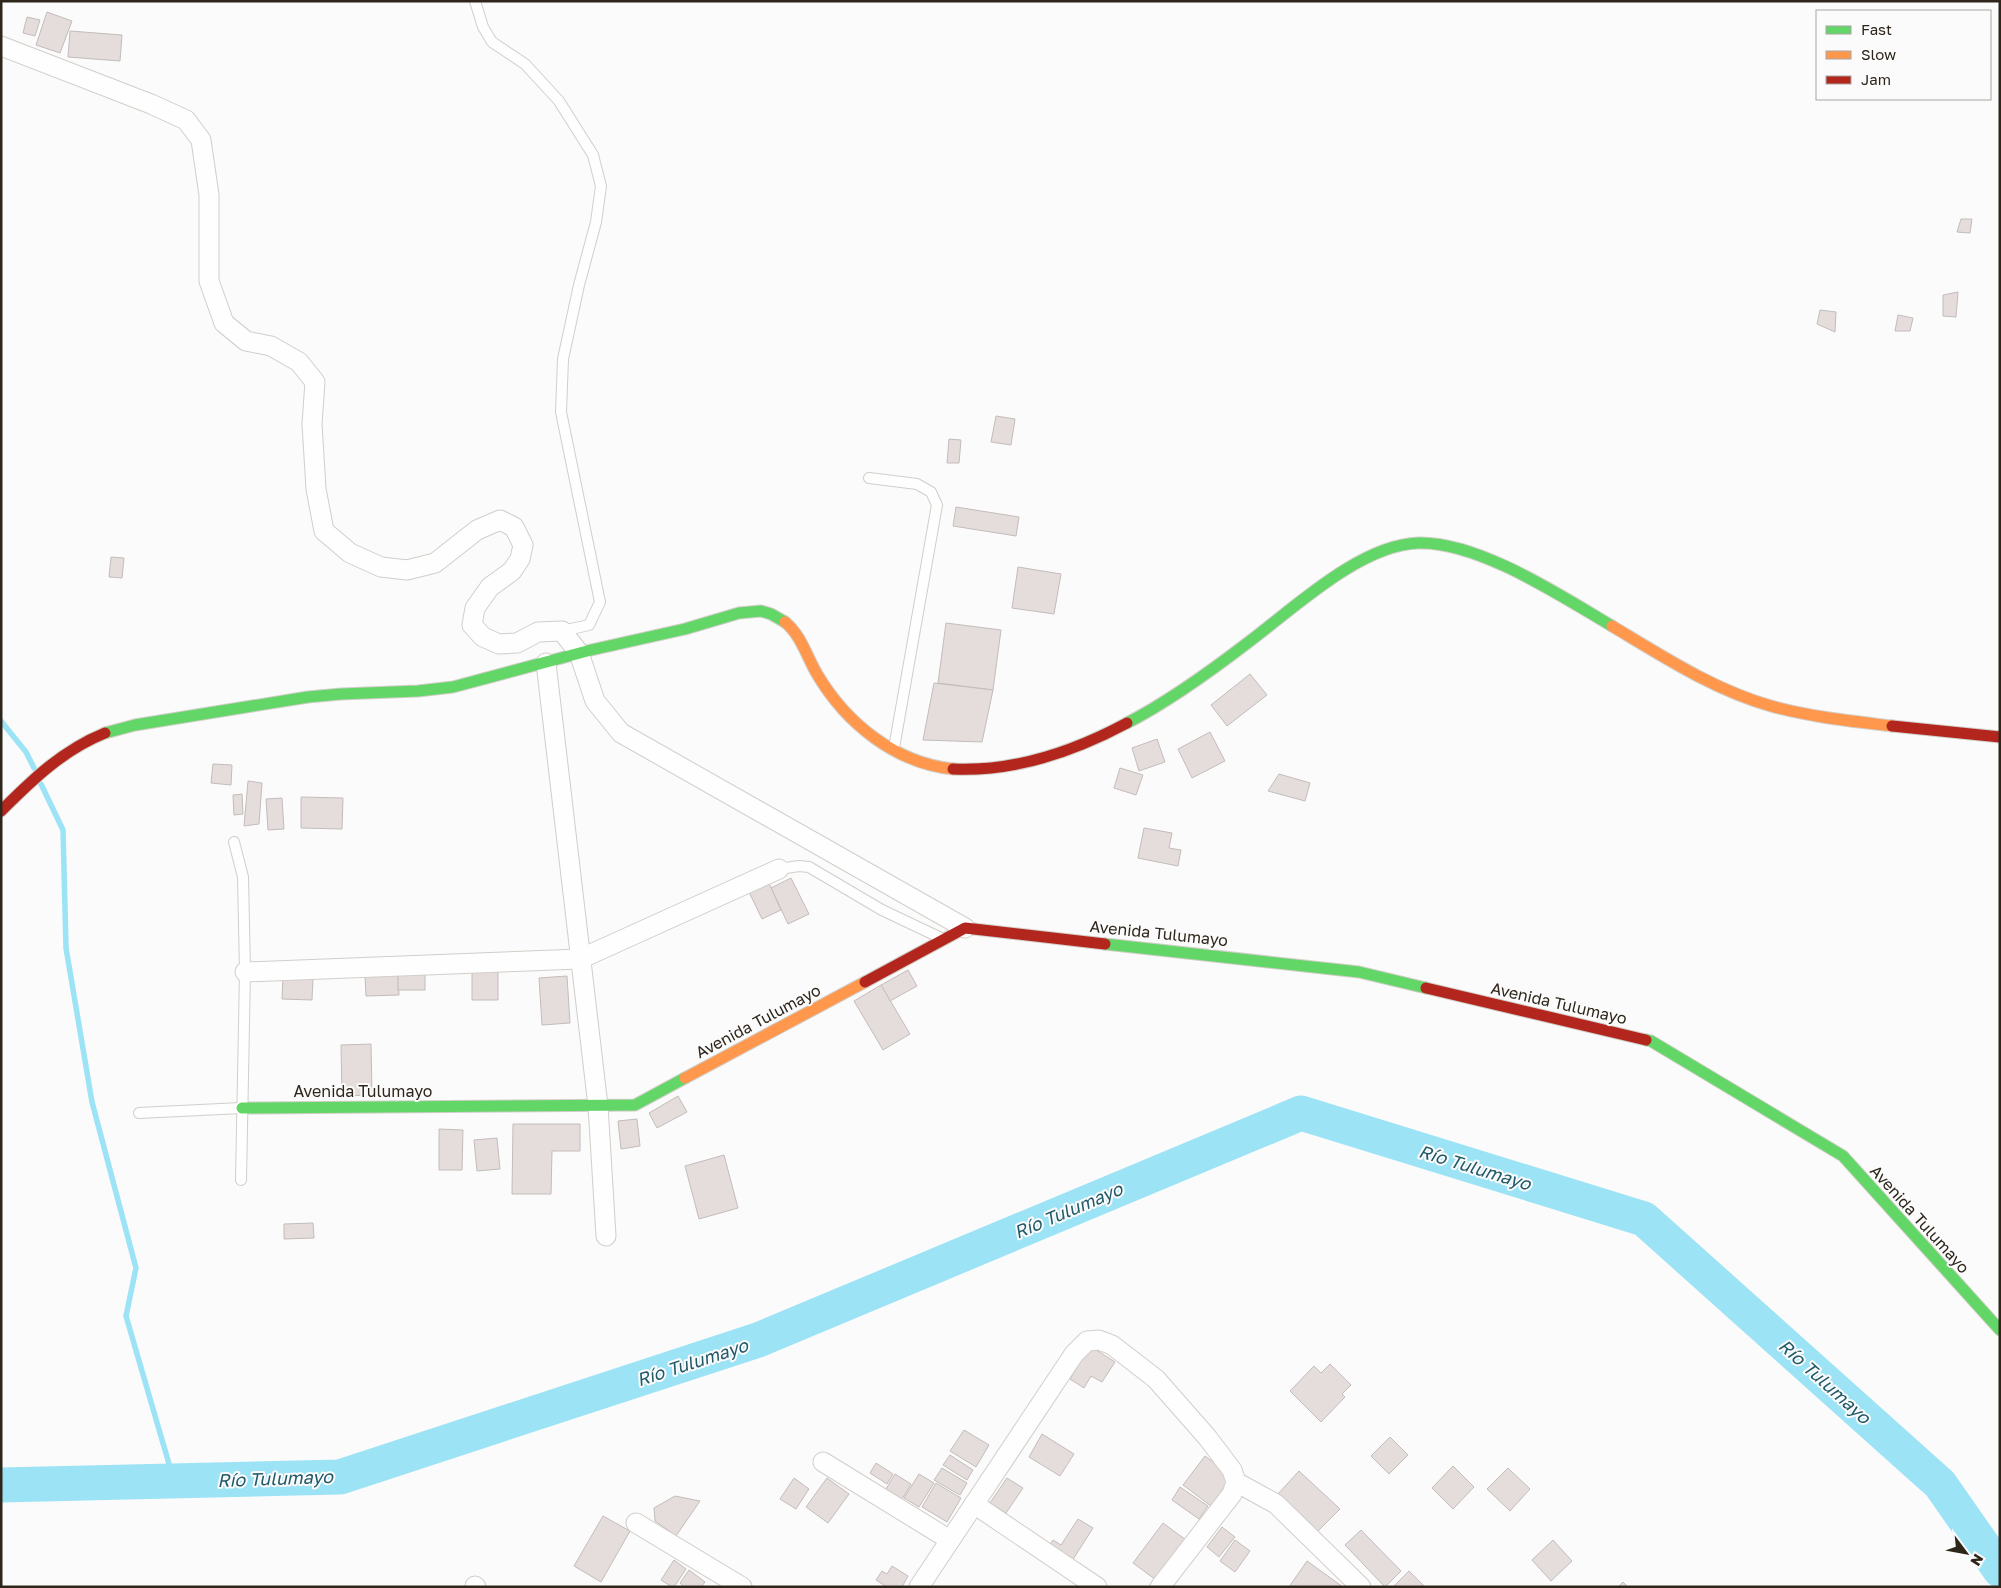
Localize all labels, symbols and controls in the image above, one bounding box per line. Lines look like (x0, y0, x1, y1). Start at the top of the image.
legend (1816, 10, 1991, 100)
text: Fast (1861, 20, 1892, 38)
text: Slow (1861, 45, 1896, 63)
text: Jam (1861, 70, 1891, 88)
street label: Avenida Tulumayo (1089, 916, 1229, 950)
street label: Avenida Tulumayo (1489, 978, 1629, 1028)
street label: Avenida Tulumayo (692, 980, 824, 1062)
street label: Avenida Tulumayo (294, 1081, 432, 1101)
water label: Río Tulumayo (1416, 1140, 1535, 1195)
street label: Avenida Tulumayo (1866, 1161, 1974, 1277)
water label: Río Tulumayo (1010, 1177, 1127, 1243)
water label: Río Tulumayo (634, 1333, 752, 1390)
water label: Río Tulumayo (1775, 1334, 1876, 1429)
water label: Río Tulumayo (217, 1465, 334, 1491)
north arrow (1941, 1528, 1991, 1578)
text: N (1967, 1551, 1987, 1569)

